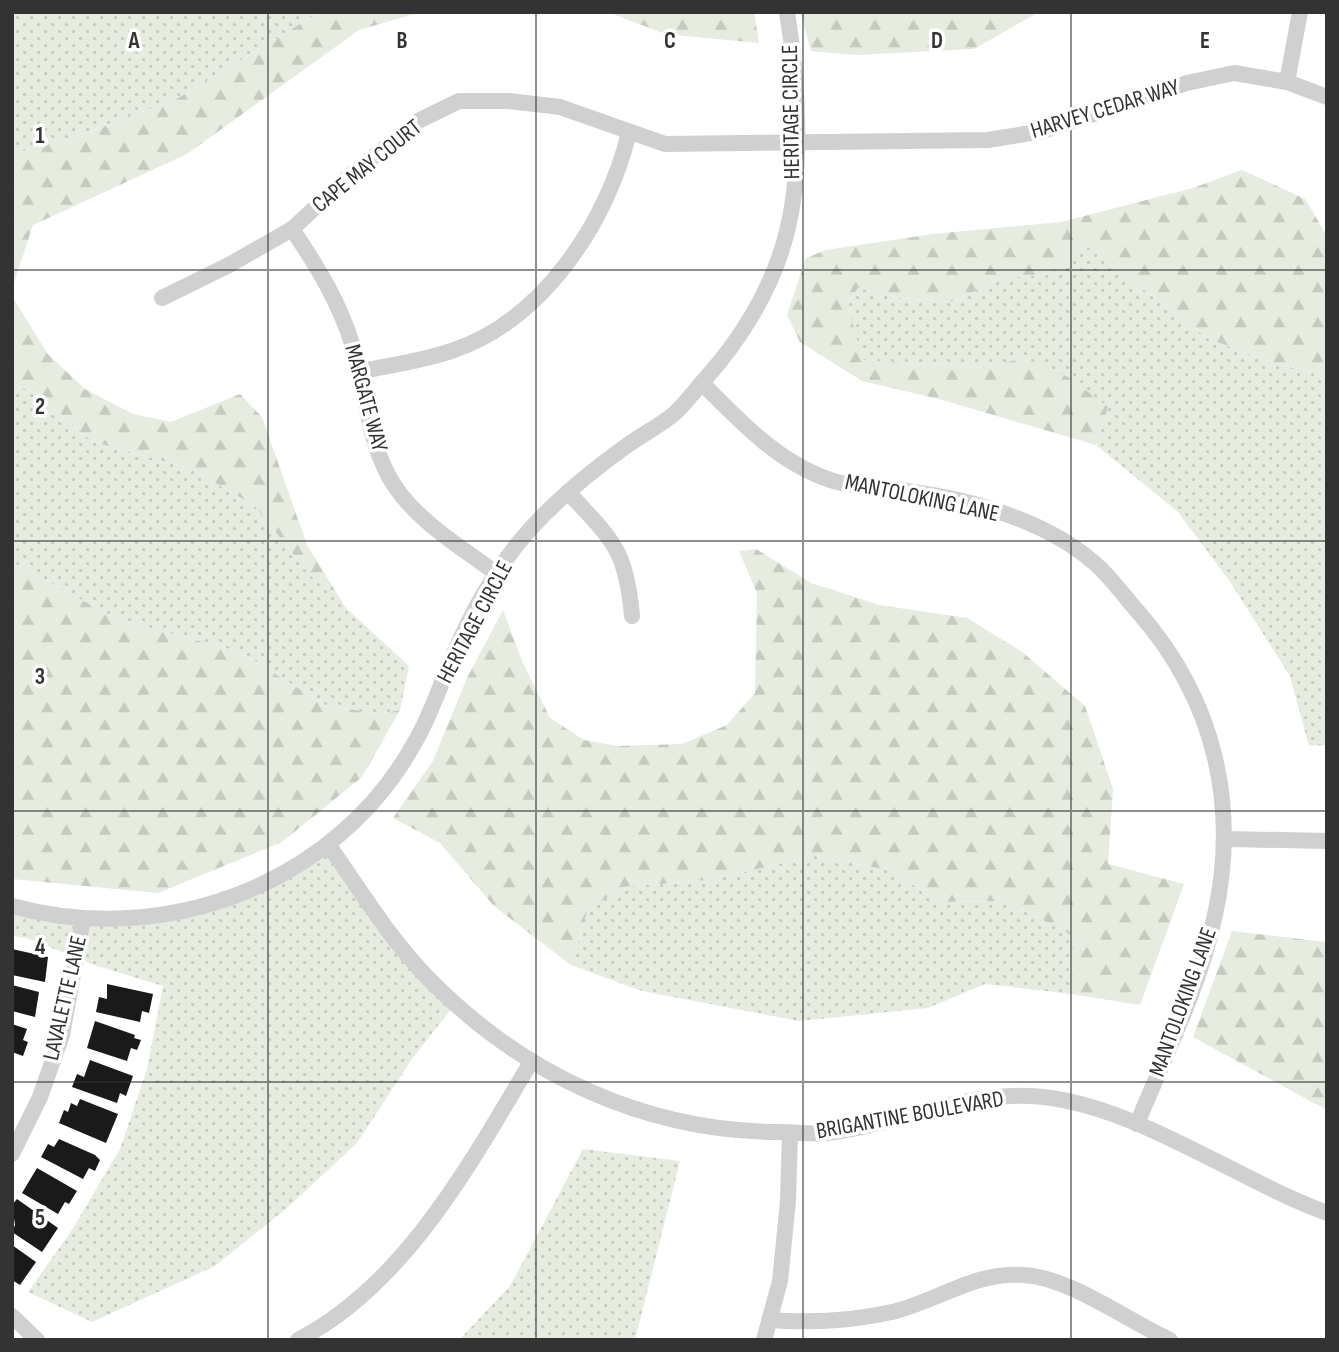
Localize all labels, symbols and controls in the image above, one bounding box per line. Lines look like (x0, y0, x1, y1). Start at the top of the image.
text: A (128, 27, 141, 55)
text: B (397, 27, 408, 55)
text: C (664, 27, 676, 55)
text: D (931, 27, 943, 55)
text: E (1200, 27, 1210, 55)
street label: HERITAGE CIRCLE (776, 44, 806, 180)
street label: HARVEY CEDAR WAY (1027, 73, 1183, 145)
street label: CAPE MAY COURT (307, 113, 427, 219)
text: 1 (35, 122, 45, 150)
street label: MARGATE WAY (338, 341, 394, 455)
text: 2 (35, 393, 45, 421)
street label: MANTOLOKING LANE (842, 468, 1002, 528)
street label: HERITAGE CIRCLE (431, 556, 519, 688)
text: 3 (35, 663, 45, 691)
street label: MANTOLOKING LANE (1143, 924, 1223, 1080)
text: 4 (35, 933, 46, 961)
street label: LAVALETTE LANE (37, 933, 93, 1063)
street label: BRIGANTINE BOULEVARD (814, 1085, 1006, 1145)
text: 5 (35, 1204, 45, 1232)

